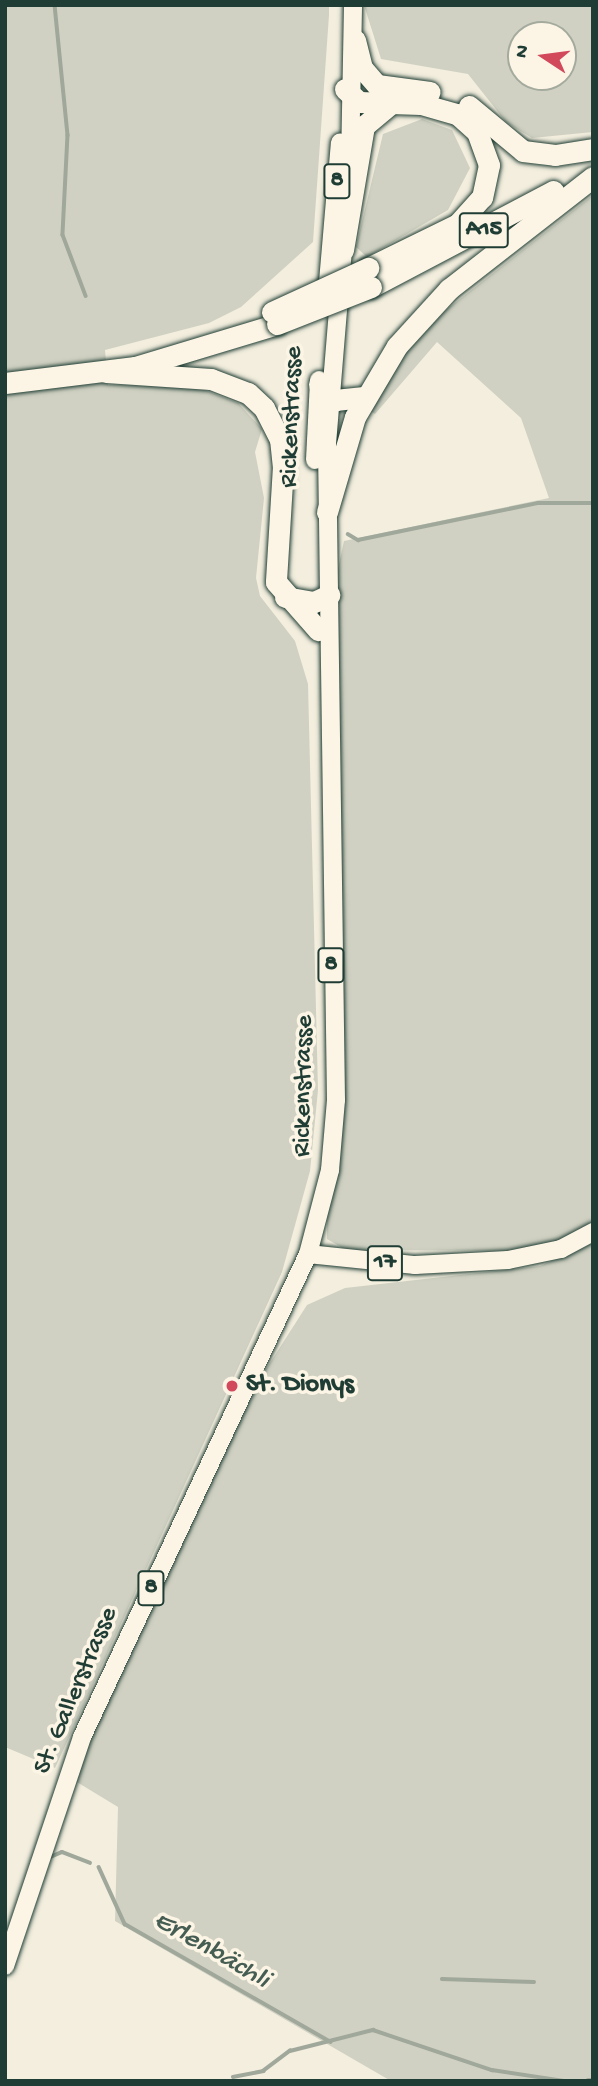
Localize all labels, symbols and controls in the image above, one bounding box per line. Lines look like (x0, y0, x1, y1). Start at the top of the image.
north arrow (507, 21, 577, 91)
text: N (510, 43, 536, 60)
road number: 8 (323, 160, 351, 202)
road number: A15 (458, 210, 510, 250)
street label: Rickenstrasse (275, 346, 311, 488)
road number: 8 (317, 945, 345, 986)
street label: Rickenstrasse (288, 1015, 322, 1157)
road number: 17 (366, 1242, 404, 1283)
place label: St. Dionys (246, 1370, 354, 1402)
marker: St. Dionys (224, 1378, 240, 1394)
road number: 8 (137, 1568, 165, 1608)
street label: St. Gallerstrasse (28, 1603, 126, 1779)
water label: Erlenbächli (147, 1904, 275, 1998)

